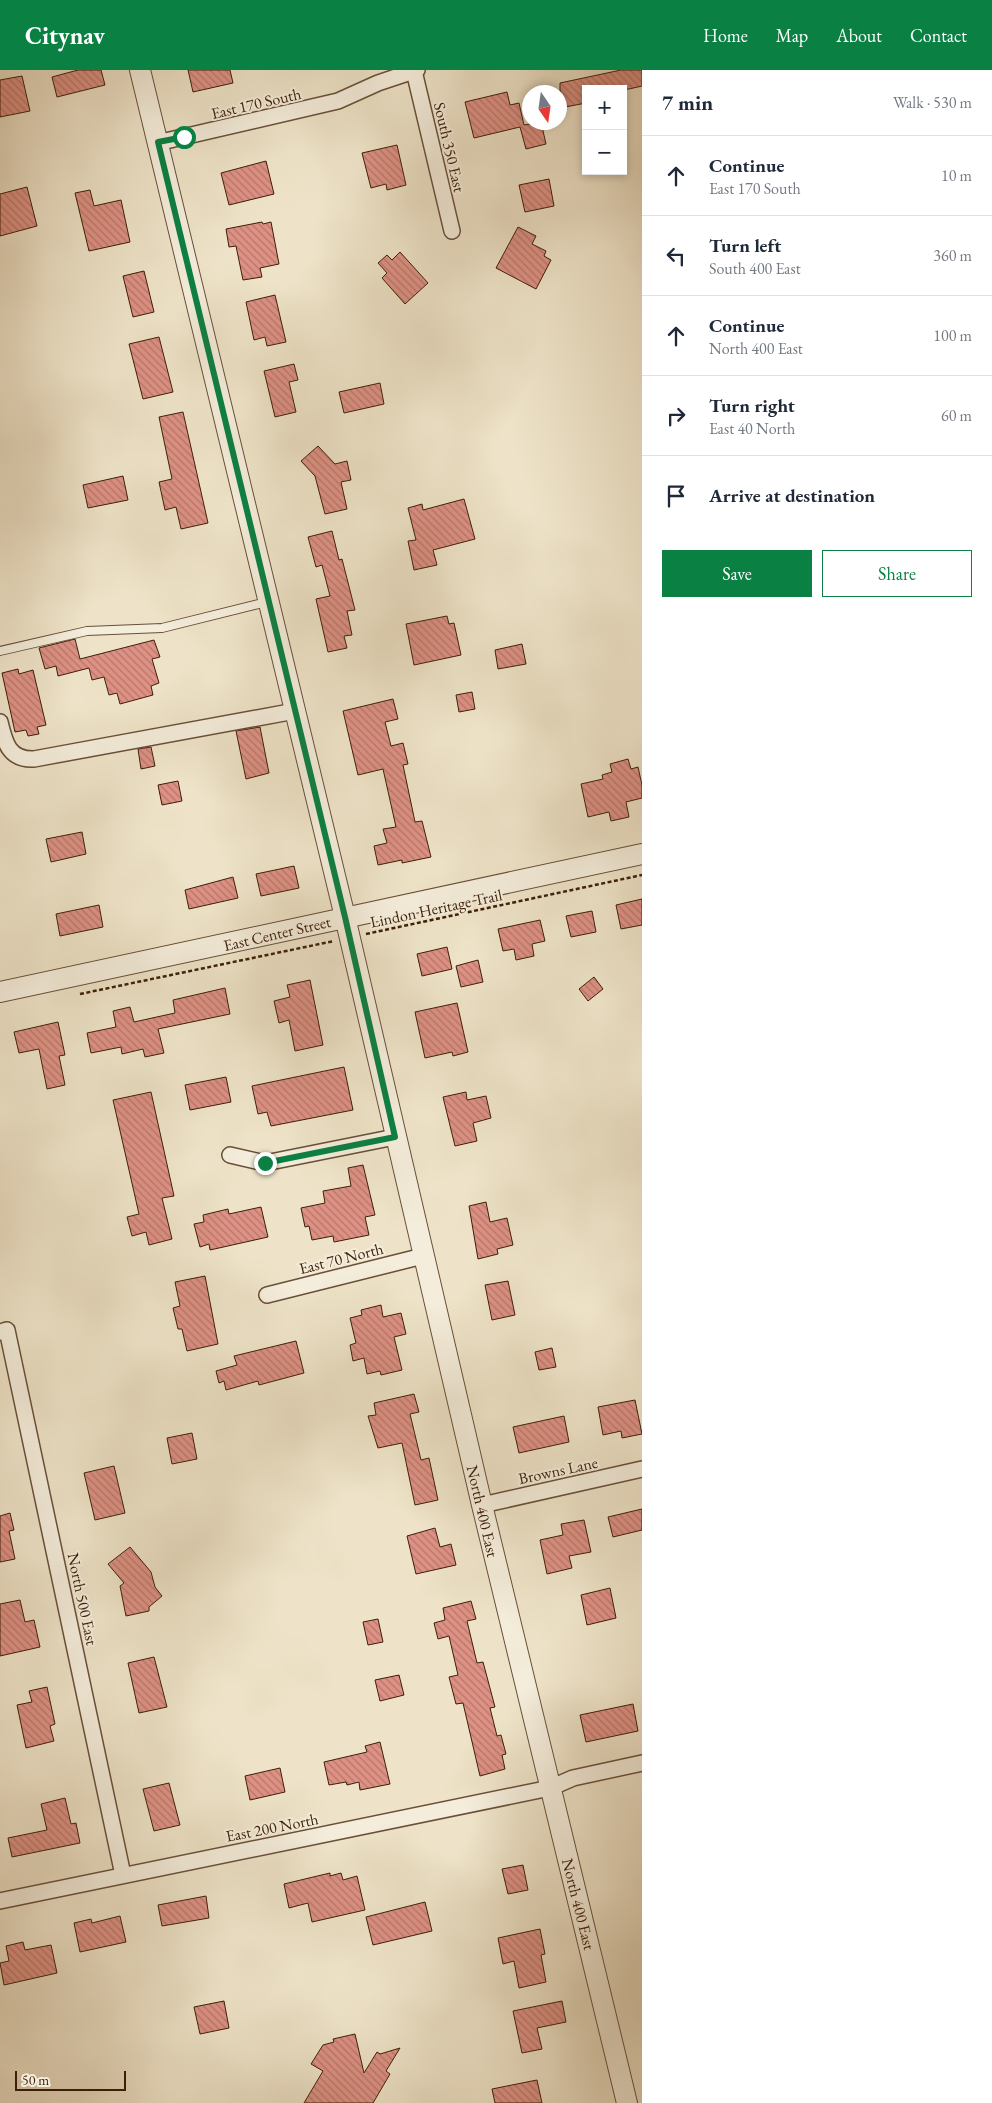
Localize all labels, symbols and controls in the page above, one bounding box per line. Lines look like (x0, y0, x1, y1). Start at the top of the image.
text: Citynav (25, 20, 105, 51)
text: Home (703, 24, 748, 47)
text: Map (776, 24, 808, 47)
text: About (836, 24, 882, 47)
text: Contact (910, 24, 967, 47)
street label: East 170 South (209, 83, 303, 124)
north arrow (522, 85, 567, 130)
map controls (582, 85, 627, 175)
button: + (582, 85, 627, 130)
text: 7 min (662, 89, 713, 116)
text: Walk · 530 m (893, 92, 972, 113)
street label: South 350 East (429, 100, 470, 194)
route start (173, 126, 196, 149)
button: − (582, 130, 627, 175)
text: Continue (709, 153, 784, 178)
icon: ahead (662, 162, 690, 190)
text: 10 m (941, 165, 972, 186)
text: East 170 South (709, 178, 801, 199)
text: Turn left (709, 233, 781, 258)
icon: left (662, 242, 690, 270)
text: 360 m (933, 245, 972, 266)
text: South 400 East (709, 258, 801, 279)
text: Continue (709, 313, 784, 338)
icon: ahead (662, 322, 690, 350)
text: 100 m (933, 325, 972, 346)
text: North 400 East (709, 338, 803, 359)
text: Turn right (709, 393, 795, 418)
icon: right (662, 402, 690, 430)
text: 60 m (941, 405, 972, 426)
text: East 40 North (709, 418, 795, 439)
icon: arrive (662, 482, 690, 510)
text: Arrive at destination (709, 483, 875, 508)
button: Save (662, 550, 812, 597)
button: Share (822, 550, 972, 597)
street label: Lindon Heritage Trail (368, 884, 504, 933)
street label: East Center Street (221, 911, 333, 956)
route end (254, 1152, 277, 1175)
street label: East 70 North (297, 1238, 385, 1279)
street label: Browns Lane (516, 1452, 600, 1489)
street label: North 400 East (462, 1463, 503, 1559)
street label: North 500 East (62, 1551, 103, 1647)
street label: East 200 North (224, 1808, 320, 1847)
street label: North 400 East (557, 1856, 600, 1952)
scale bar (15, 2068, 126, 2091)
text: 50 m (22, 2071, 49, 2089)

